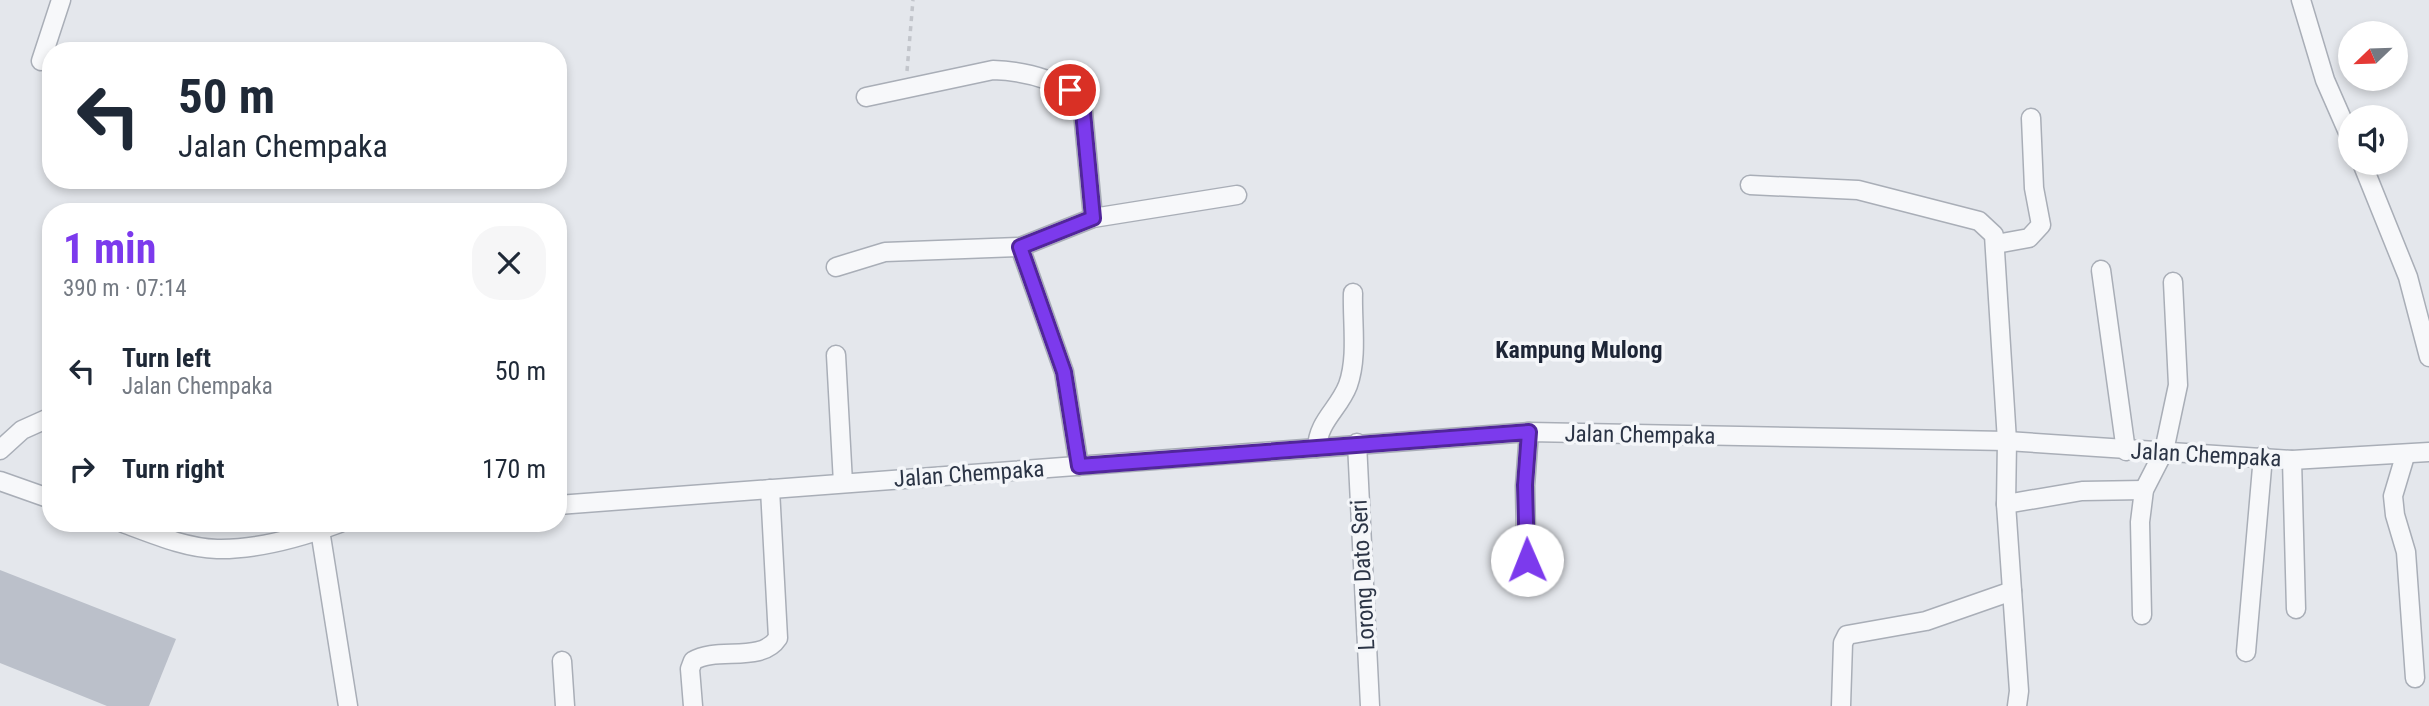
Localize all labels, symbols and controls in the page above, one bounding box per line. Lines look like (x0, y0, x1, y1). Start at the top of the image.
north arrow (2338, 21, 2408, 91)
map controls (2338, 21, 2408, 175)
pin (1040, 60, 1100, 120)
text: 50 m (178, 68, 275, 125)
icon: left (63, 70, 154, 161)
icon: arrive (1051, 71, 1089, 109)
button: sound (2338, 105, 2408, 175)
text: Jalan Chempaka (178, 127, 388, 165)
text: 1 min (63, 224, 156, 273)
button: close (472, 226, 546, 300)
text: 390 m · 07:14 (63, 275, 187, 302)
district label: Kampung Mulong (1495, 336, 1663, 364)
text: Turn left (122, 343, 211, 373)
icon: left (63, 352, 101, 390)
text: 50 m (495, 356, 546, 386)
text: Jalan Chempaka (122, 373, 273, 400)
street label: Jalan Chempaka (1564, 420, 1716, 450)
street label: Jalan Chempaka (2130, 438, 2282, 472)
icon: right (63, 450, 101, 488)
text: Turn right (122, 454, 224, 484)
text: 170 m (482, 454, 546, 484)
street label: Jalan Chempaka (893, 455, 1045, 493)
street label: Lorong Dato Seri (1346, 499, 1380, 651)
position arrow (1490, 523, 1564, 597)

